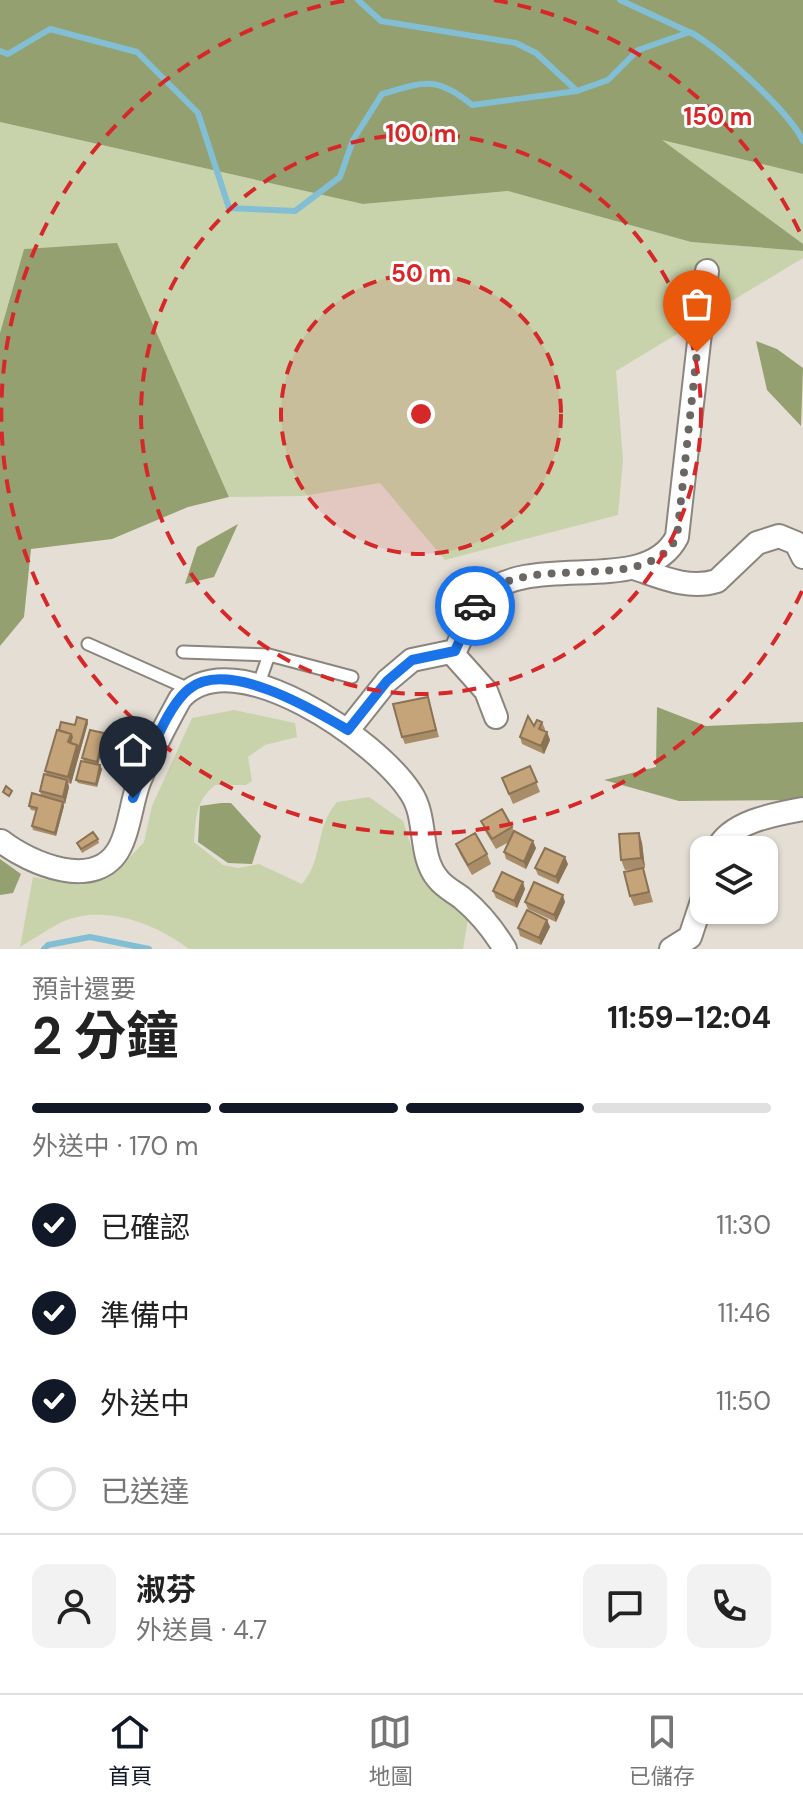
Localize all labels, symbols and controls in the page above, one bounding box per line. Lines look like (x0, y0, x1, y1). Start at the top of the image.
text: 150 m (684, 101, 752, 132)
text: 100 m (386, 118, 456, 149)
text: 50 m (391, 258, 451, 289)
pin (663, 270, 731, 352)
icon: bag (675, 282, 719, 326)
centre of rings (407, 400, 435, 428)
courier (435, 566, 515, 646)
icon: car (453, 584, 497, 628)
pin (99, 716, 167, 798)
icon: home (111, 728, 155, 772)
map controls (690, 836, 778, 924)
button: layers (690, 836, 778, 924)
text: 預計還要 (32, 972, 136, 1006)
text: 11:59–12:04 (607, 998, 771, 1037)
text: 2 分鐘 (32, 1002, 178, 1070)
text: 外送中 · 170 m (32, 1129, 198, 1163)
icon: check (32, 1203, 76, 1247)
text: 已確認 (100, 1208, 190, 1247)
text: 11:30 (716, 1208, 771, 1242)
icon: check (32, 1291, 76, 1335)
text: 準備中 (100, 1296, 190, 1335)
text: 11:46 (717, 1296, 771, 1330)
icon: check (32, 1379, 76, 1423)
text: 外送中 (100, 1384, 190, 1423)
text: 11:50 (716, 1384, 771, 1418)
text: 已送達 (100, 1472, 190, 1511)
button: person (32, 1564, 116, 1648)
button: chat (583, 1564, 667, 1648)
button: phone (687, 1564, 771, 1648)
text: 淑芬 (136, 1570, 196, 1609)
text: 外送員 · 4.7 (136, 1613, 267, 1647)
tab: 首頁 (108, 1710, 152, 1791)
tab: 地圖 (368, 1710, 413, 1791)
tab: 已儲存 (629, 1710, 695, 1791)

